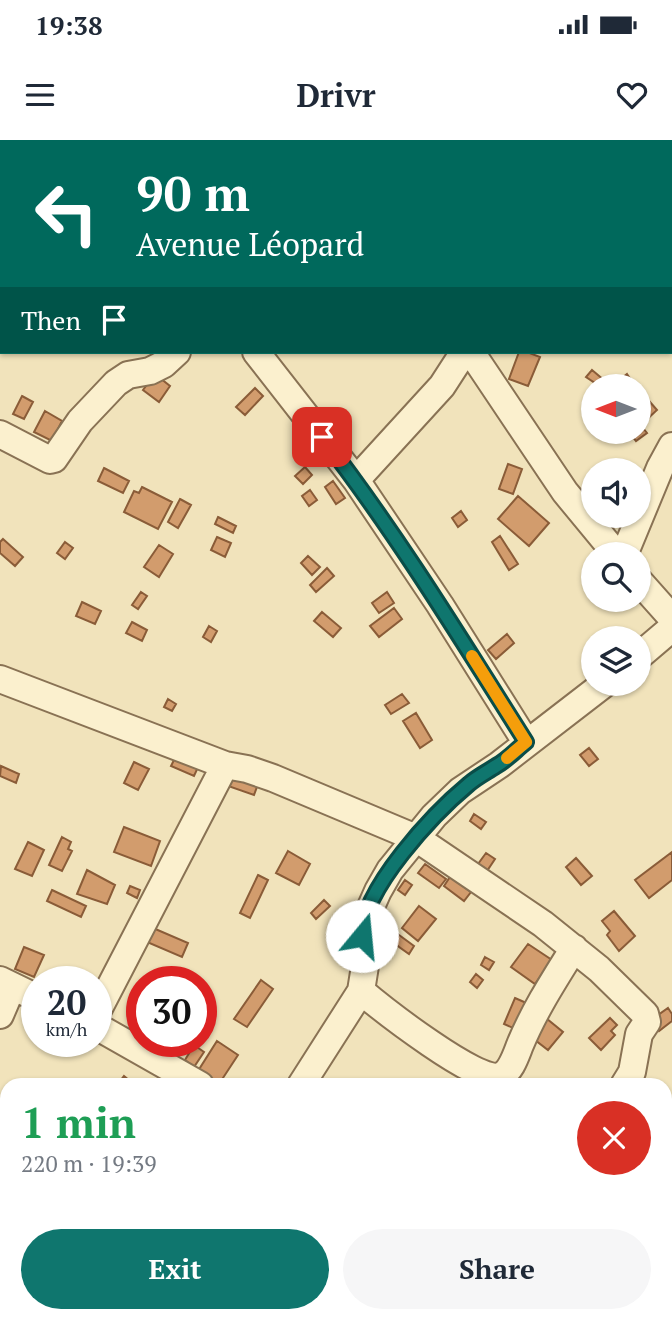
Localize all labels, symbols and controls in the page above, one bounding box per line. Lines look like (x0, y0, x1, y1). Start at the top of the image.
text: 19:38 (35, 8, 103, 42)
text: Drivr (296, 74, 376, 116)
icon: menu (21, 76, 59, 114)
icon: heart (613, 76, 651, 114)
text: 90 m (136, 160, 250, 225)
icon: left (21, 168, 112, 259)
text: Avenue Léopard (136, 223, 364, 265)
icon: arrive (95, 301, 133, 339)
text: Then (21, 303, 81, 337)
north arrow (581, 374, 651, 444)
map controls (581, 374, 651, 696)
pin (292, 407, 352, 467)
icon: arrive (303, 418, 341, 456)
button: sound (581, 458, 651, 528)
button: search (581, 542, 651, 612)
button: layers (581, 626, 651, 696)
position arrow (325, 899, 399, 973)
speed limit sign: 30 (126, 966, 217, 1057)
text: 20 (47, 979, 86, 1025)
text: km/h (46, 1017, 87, 1041)
text: 1 min (21, 1094, 136, 1150)
button: close (577, 1101, 651, 1175)
text: 220 m · 19:39 (21, 1148, 156, 1179)
button: Exit (21, 1229, 329, 1309)
button: Share (343, 1229, 651, 1309)

